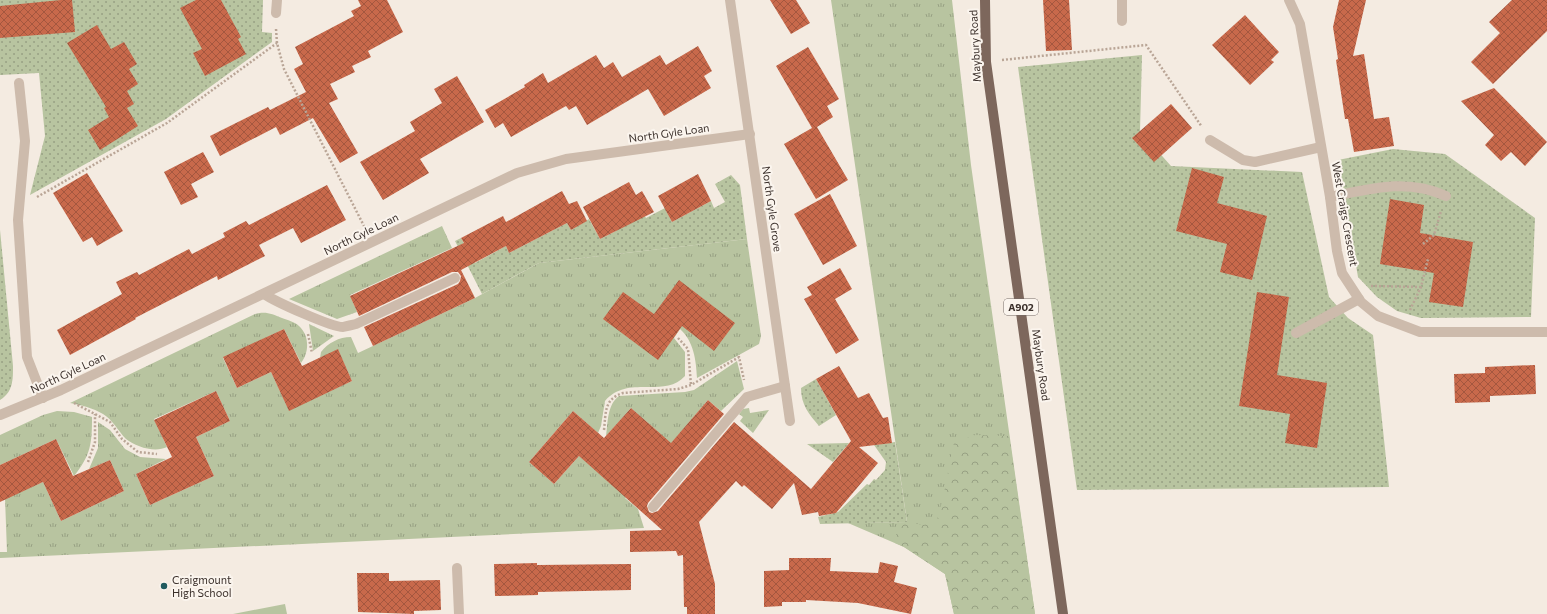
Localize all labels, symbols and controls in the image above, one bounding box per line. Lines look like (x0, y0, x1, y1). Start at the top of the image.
street label: Maybury Road (966, 10, 983, 82)
street label: North Gyle Loan (628, 120, 710, 145)
street label: West Craigs Crescent (1330, 161, 1361, 268)
street label: North Gyle Grove (760, 165, 785, 253)
street label: North Gyle Loan (321, 210, 400, 257)
road number: A902 (1004, 299, 1038, 315)
street label: Maybury Road (1030, 328, 1053, 402)
street label: North Gyle Loan (28, 349, 107, 396)
place label: Craigmount High School (172, 573, 232, 599)
marker: Craigmount High School (159, 581, 169, 591)

